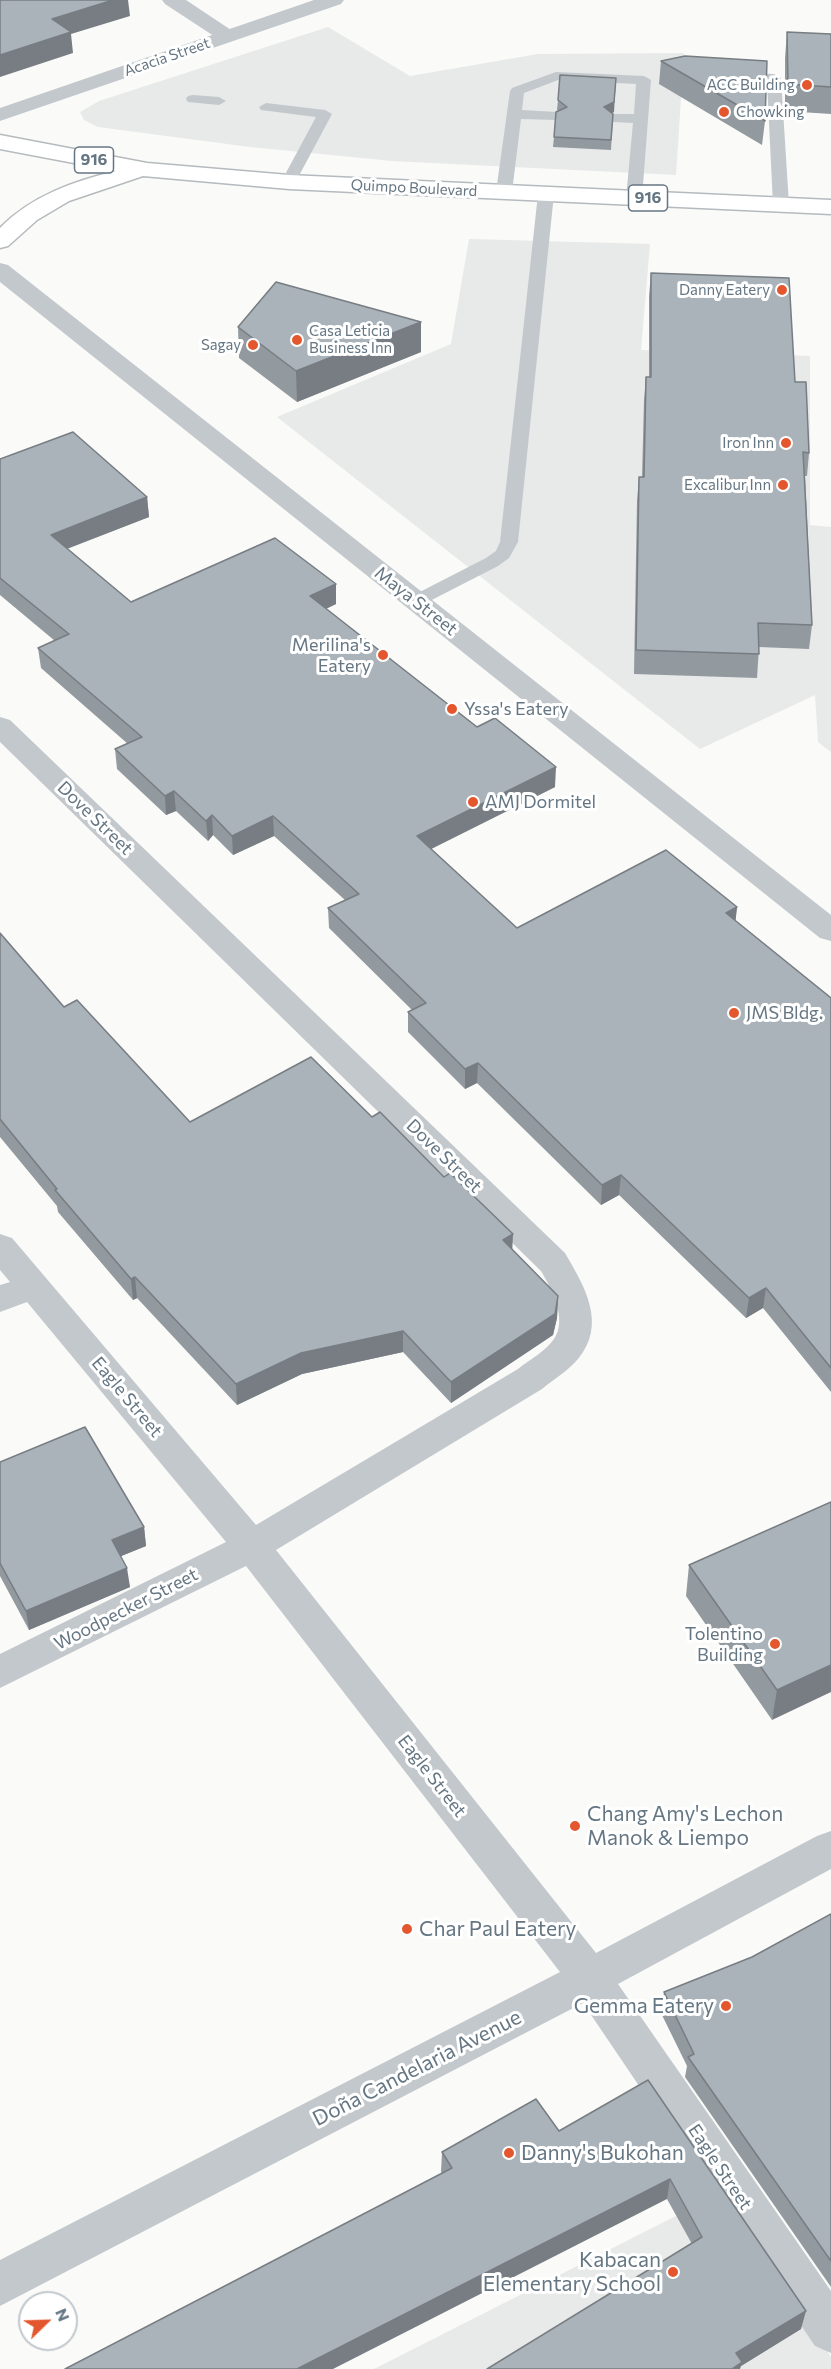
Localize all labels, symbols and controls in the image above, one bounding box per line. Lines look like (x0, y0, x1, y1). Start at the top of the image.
street label: Acacia Street (122, 34, 212, 80)
place label: ACC Building (707, 76, 795, 94)
marker: ACC Building (800, 78, 814, 92)
place label: Chowking (736, 103, 804, 121)
marker: Chowking (717, 105, 731, 119)
road number: 916 (74, 147, 113, 173)
street label: Quimpo Boulevard (350, 176, 478, 200)
road number: 916 (628, 185, 668, 211)
place label: Danny Eatery (679, 281, 770, 299)
marker: Danny Eatery (775, 283, 789, 297)
place label: Casa Leticia Business Inn (309, 322, 392, 357)
marker: Casa Leticia Business Inn (290, 333, 304, 347)
place label: Sagay (201, 336, 241, 354)
marker: Sagay (246, 338, 260, 352)
place label: Iron Inn (722, 434, 774, 452)
marker: Iron Inn (779, 436, 793, 450)
place label: Excalibur Inn (684, 476, 771, 494)
marker: Excalibur Inn (776, 478, 790, 492)
street label: Maya Street (370, 562, 462, 640)
place label: Merilina's Eatery (292, 634, 371, 676)
marker: Merilina's Eatery (376, 648, 390, 662)
place label: Yssa's Eatery (464, 698, 568, 720)
marker: Yssa's Eatery (445, 702, 459, 716)
street label: Dove Street (53, 777, 137, 859)
place label: AMJ Dormitel (485, 791, 596, 813)
marker: AMJ Dormitel (466, 795, 480, 809)
place label: JMS Bldg. (746, 1002, 823, 1024)
marker: JMS Bldg. (727, 1006, 741, 1020)
street label: Dove Street (402, 1115, 486, 1197)
street label: Eagle Street (87, 1352, 167, 1442)
street label: Woodpecker Street (51, 1563, 201, 1655)
place label: Tolentino Building (685, 1623, 763, 1666)
marker: Tolentino Building (768, 1637, 782, 1651)
street label: Eagle Street (393, 1731, 471, 1821)
place label: Chang Amy's Lechon Manok & Liempo (587, 1801, 783, 1851)
marker: Chang Amy's Lechon Manok & Liempo (568, 1819, 582, 1833)
place label: Char Paul Eatery (419, 1916, 576, 1942)
marker: Char Paul Eatery (400, 1922, 414, 1936)
place label: Gemma Eatery (574, 1993, 714, 2019)
marker: Gemma Eatery (719, 1999, 733, 2013)
street label: Doña Candelaria Avenue (308, 2004, 526, 2132)
street label: Eagle Street (684, 2120, 756, 2214)
place label: Danny's Bukohan (521, 2140, 684, 2166)
marker: Danny's Bukohan (502, 2146, 516, 2160)
place label: Kabacan Elementary School (483, 2247, 661, 2297)
marker: Kabacan Elementary School (666, 2265, 680, 2279)
north arrow (18, 2291, 78, 2351)
text: N (52, 2305, 74, 2324)

